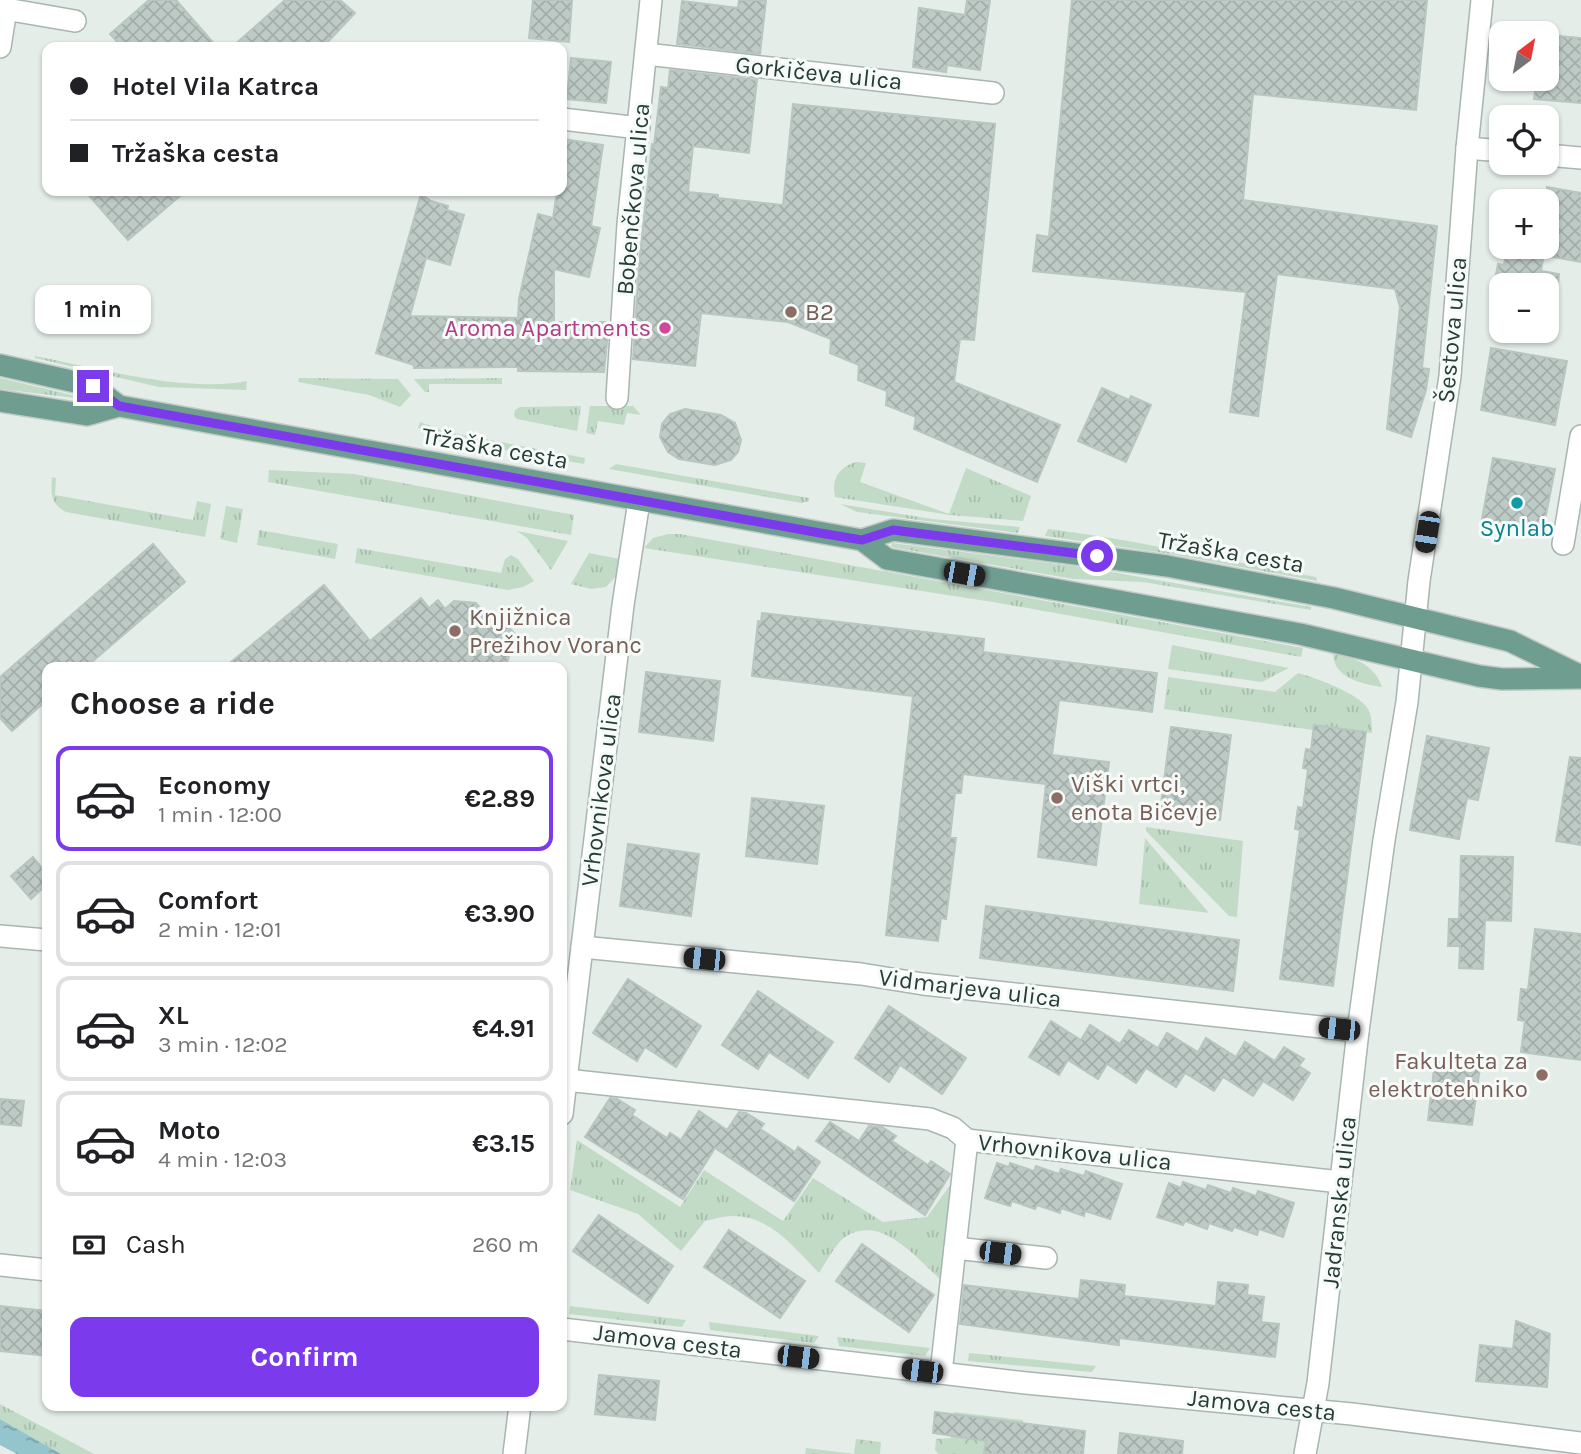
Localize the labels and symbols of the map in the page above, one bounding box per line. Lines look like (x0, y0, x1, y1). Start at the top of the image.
north arrow (1489, 21, 1559, 91)
street label: Gorkičeva ulica (734, 50, 904, 96)
street label: Bobenčkova ulica (611, 102, 655, 296)
street label: Šestova ulica (1431, 256, 1472, 404)
callout: 1 min (35, 284, 151, 334)
place label: B2 (805, 298, 834, 326)
marker: B2 (783, 304, 799, 320)
place label: Aroma Apartments (444, 314, 651, 342)
marker: Aroma Apartments (657, 320, 673, 336)
route end (77, 370, 109, 402)
street label: Tržaška cesta (420, 421, 570, 475)
marker: Synlab (1509, 495, 1525, 511)
car (1414, 510, 1441, 554)
place label: Synlab (1480, 514, 1554, 542)
street label: Tržaška cesta (1156, 525, 1306, 579)
route start (1081, 540, 1113, 572)
car (942, 560, 987, 588)
place label: Knjižnica Prežihov Voranc (469, 603, 642, 659)
marker: Knjižnica Prežihov Voranc (447, 623, 463, 639)
street label: Vrhovnikova ulica (575, 692, 627, 888)
place label: Viški vrtci, enota Bičevje (1071, 770, 1218, 826)
marker: Viški vrtci, enota Bičevje (1049, 790, 1065, 806)
car (683, 946, 726, 972)
street label: Vidmarjeva ulica (877, 963, 1063, 1013)
car (1318, 1016, 1361, 1042)
place label: Fakulteta za elektrotehniko (1368, 1047, 1528, 1103)
marker: Fakulteta za elektrotehniko (1534, 1067, 1550, 1083)
street label: Jadranska ulica (1316, 1115, 1362, 1289)
street label: Vrhovnikova ulica (977, 1128, 1173, 1176)
car (978, 1240, 1023, 1266)
street label: Jamova cesta (592, 1318, 744, 1364)
car (776, 1344, 821, 1370)
car (900, 1358, 945, 1384)
street label: Jamova cesta (1186, 1383, 1338, 1427)

